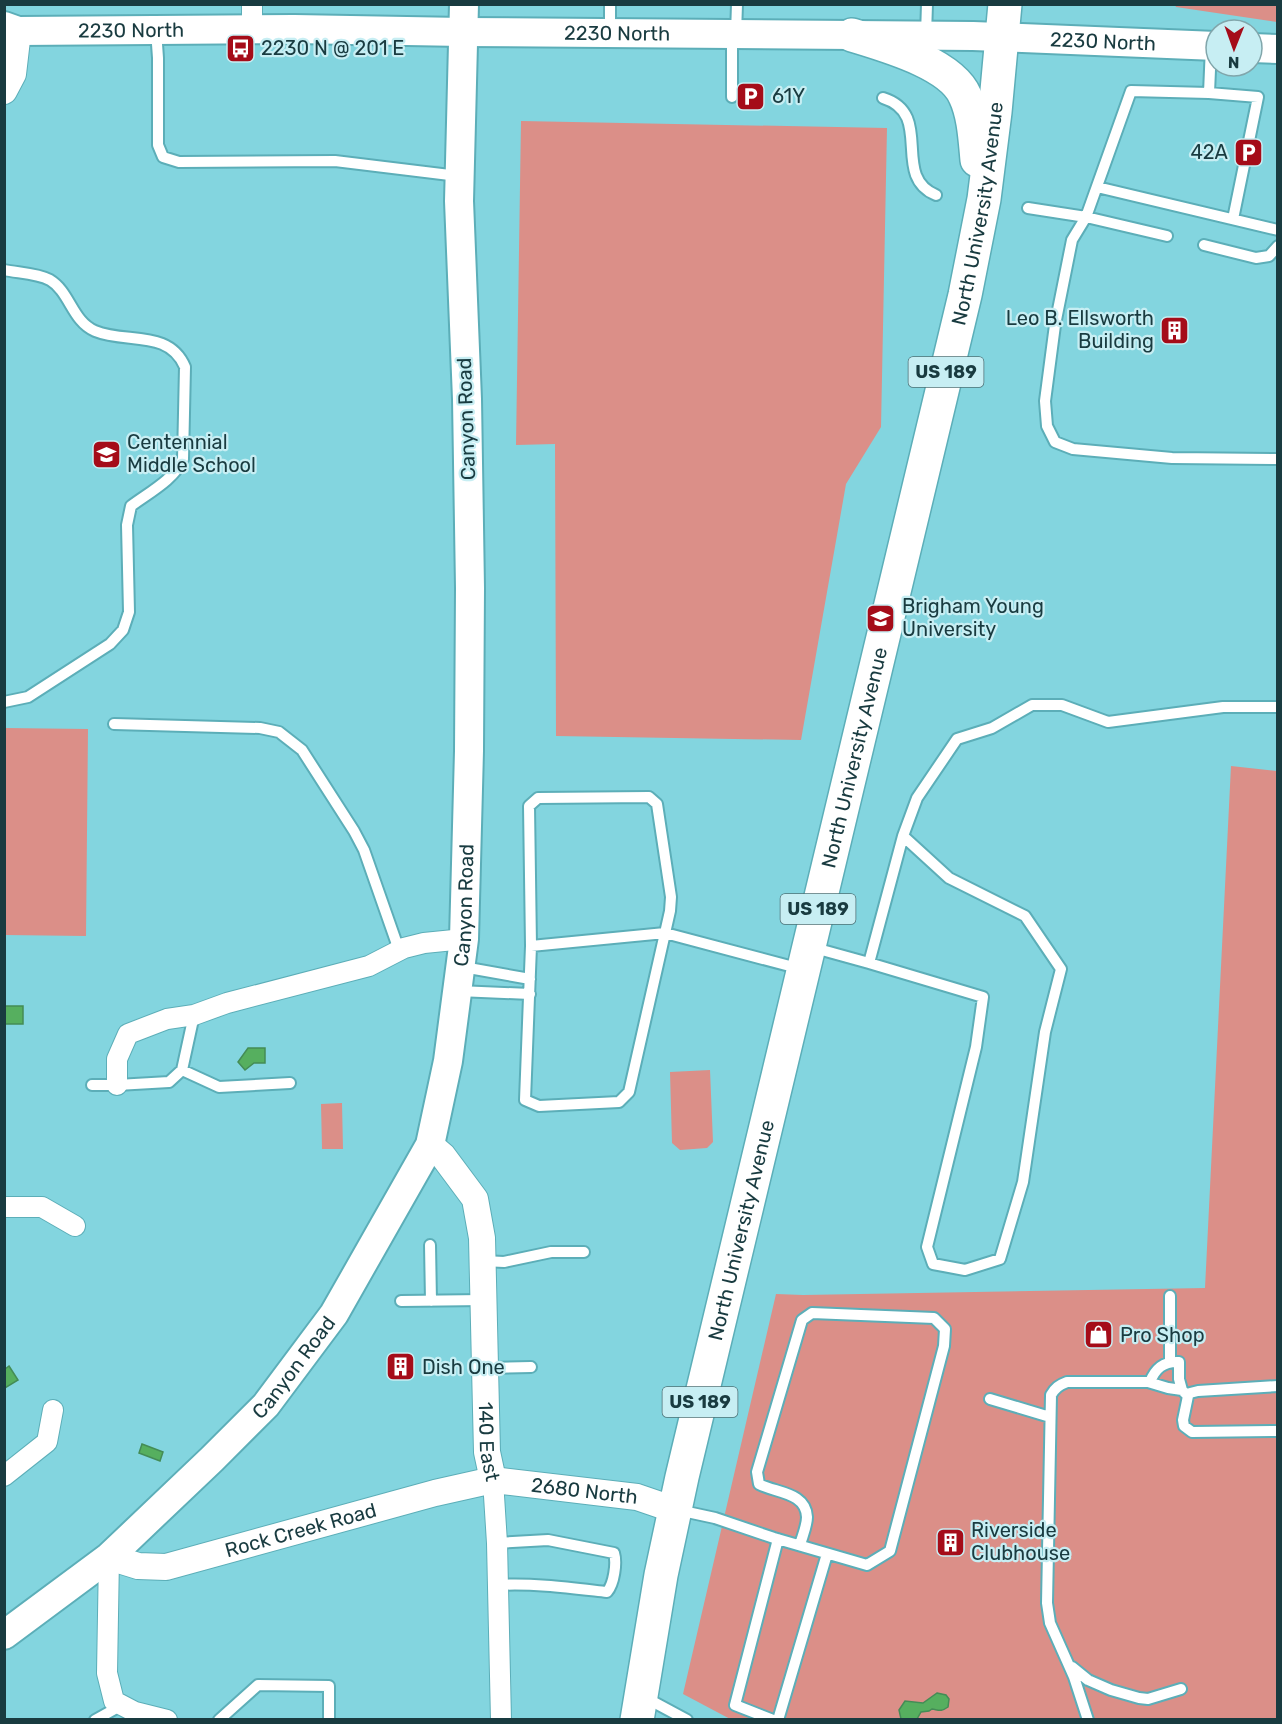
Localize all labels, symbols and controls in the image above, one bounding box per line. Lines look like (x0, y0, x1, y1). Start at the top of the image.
street label: 2230 North (78, 18, 184, 43)
north arrow (1204, 18, 1264, 78)
street label: 2230 North (564, 21, 670, 46)
street label: 2230 North (1049, 27, 1157, 56)
bus stop icon: 2230 N @ 201 E (224, 32, 256, 64)
place label: 2230 N @ 201 E (261, 36, 404, 60)
text: N (1228, 53, 1240, 72)
parking icon: 61Y (735, 80, 767, 112)
place label: 61Y (772, 84, 805, 108)
street label: North University Avenue (946, 101, 1008, 328)
parking icon: 42A (1233, 136, 1265, 168)
place label: 42A (1190, 140, 1228, 164)
place label: Leo B. Ellsworth Building (1006, 306, 1154, 353)
building icon: Leo B. Ellsworth Building (1159, 314, 1191, 346)
street label: Canyon Road (452, 357, 480, 481)
road number: US 189 (908, 357, 984, 387)
place label: Centennial Middle School (127, 430, 256, 477)
school or university icon: Centennial Middle School (90, 438, 122, 470)
place label: Brigham Young University (902, 594, 1044, 641)
school or university icon: Brigham Young University (865, 602, 897, 634)
street label: North University Avenue (816, 645, 892, 870)
street label: Canyon Road (449, 844, 479, 968)
road number: US 189 (780, 894, 856, 924)
street label: North University Avenue (703, 1117, 779, 1343)
street label: Canyon Road (247, 1311, 340, 1424)
shop icon: Pro Shop (1083, 1319, 1115, 1351)
place label: Pro Shop (1120, 1323, 1205, 1347)
building icon: Dish One (385, 1351, 417, 1383)
place label: Dish One (422, 1355, 505, 1379)
road number: US 189 (662, 1387, 738, 1417)
street label: 140 East (474, 1402, 505, 1484)
street label: 2680 North (530, 1473, 639, 1509)
street label: Rock Creek Road (222, 1498, 379, 1562)
place label: Riverside Clubhouse (971, 1518, 1070, 1565)
building icon: Riverside Clubhouse (934, 1526, 966, 1558)

